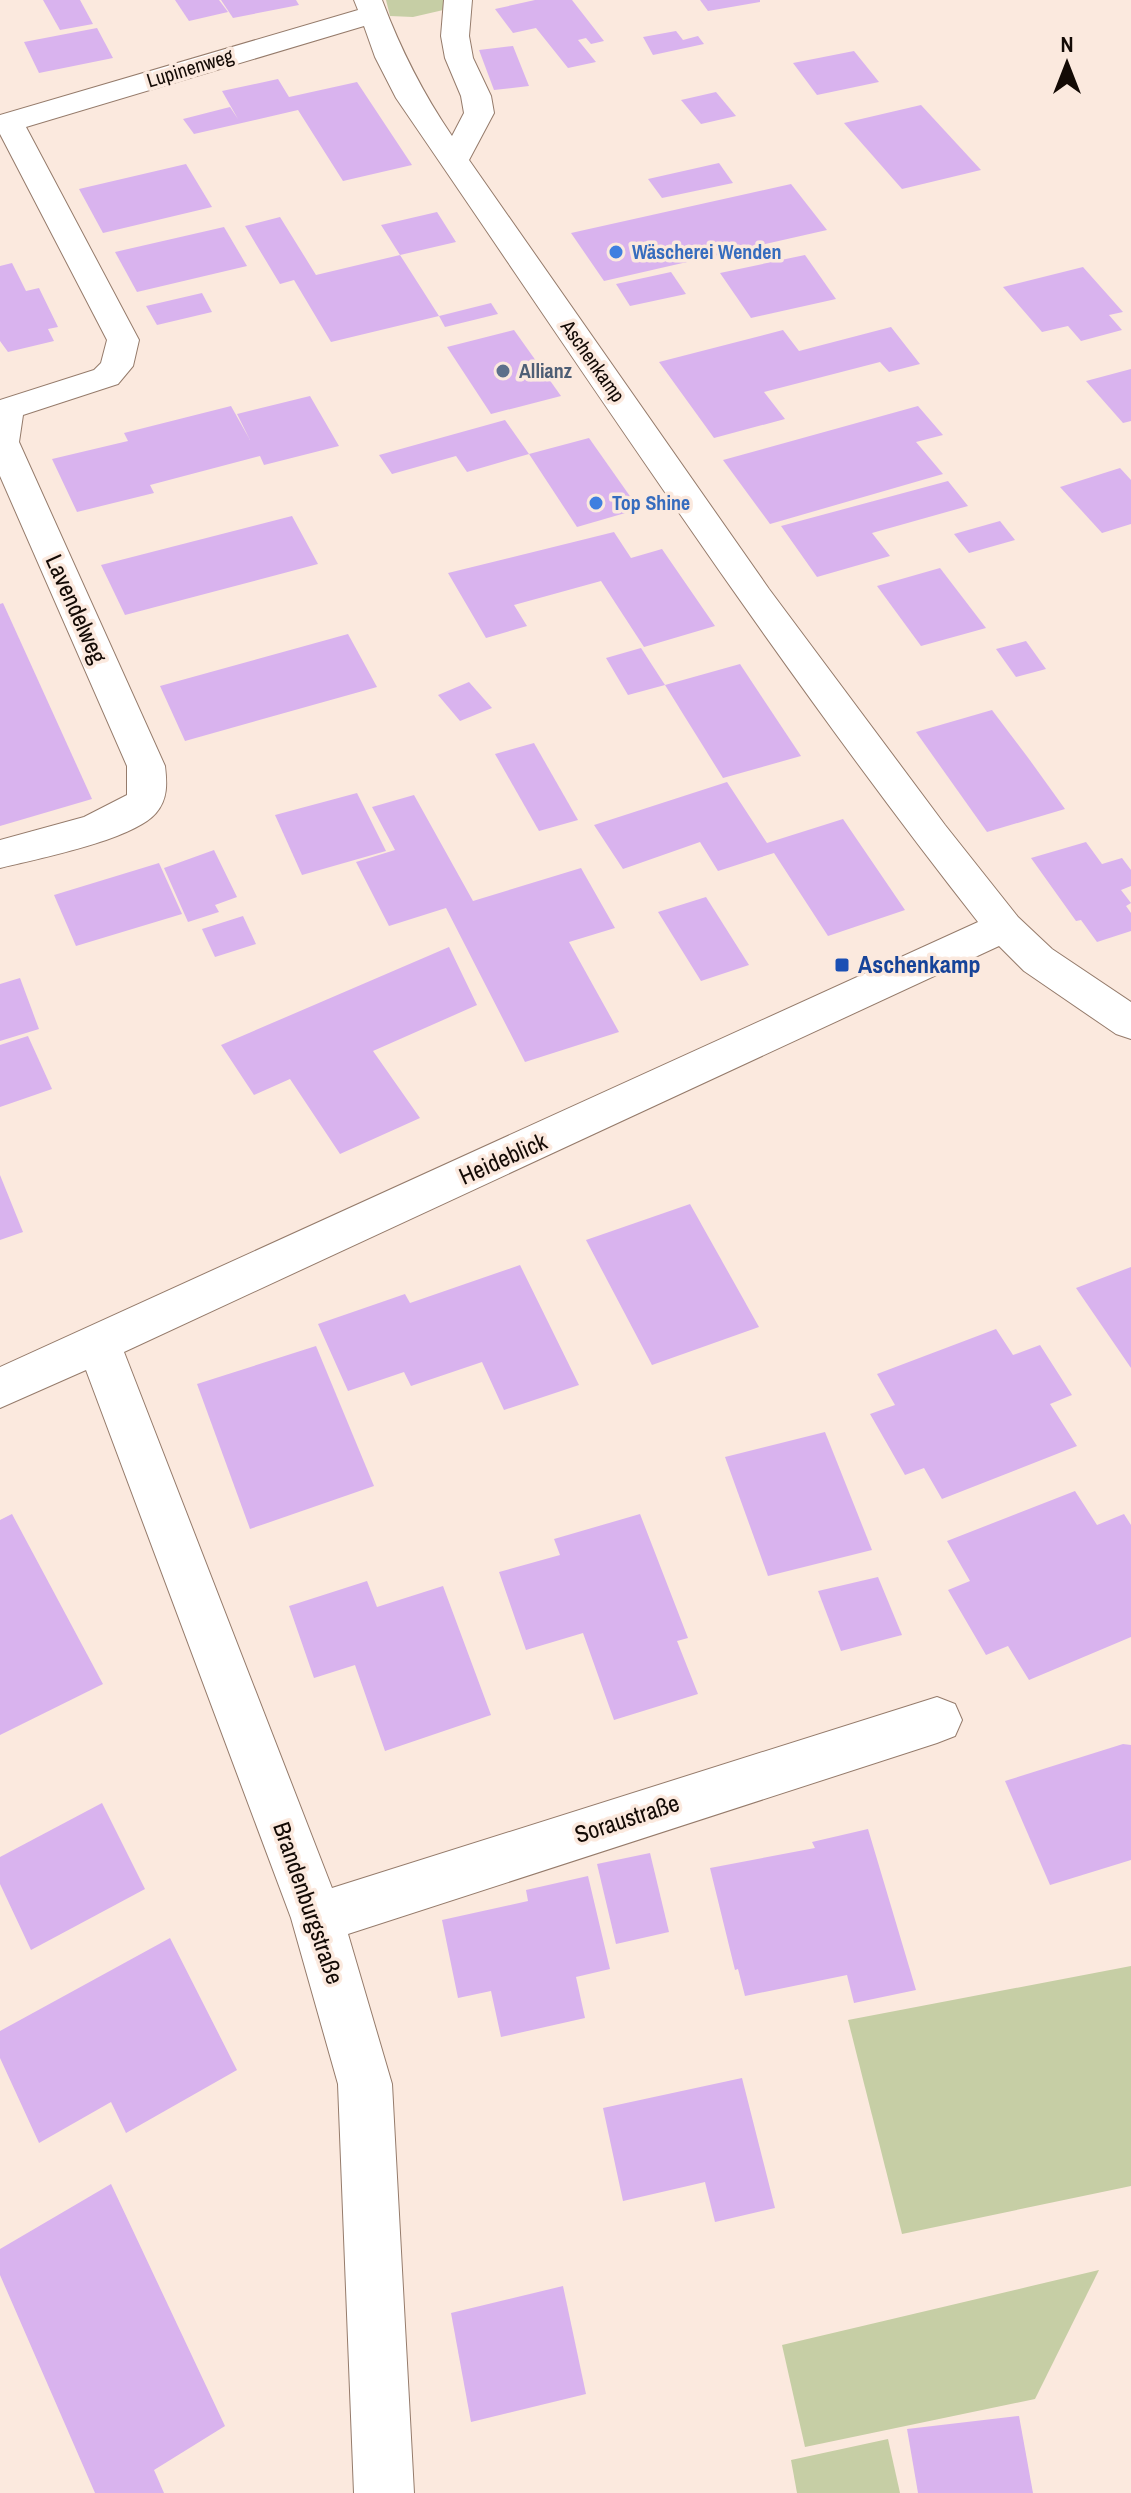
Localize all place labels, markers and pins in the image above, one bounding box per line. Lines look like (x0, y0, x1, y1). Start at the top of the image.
place label: Wäscherei Wenden (632, 238, 782, 265)
marker: Wäscherei Wenden (607, 243, 625, 261)
place label: Allianz (519, 357, 572, 384)
marker: Allianz (494, 362, 512, 380)
place label: Top Shine (612, 489, 690, 516)
marker: Top Shine (587, 494, 605, 512)
place label: Aschenkamp (858, 948, 981, 980)
marker: Aschenkamp (833, 956, 851, 974)

